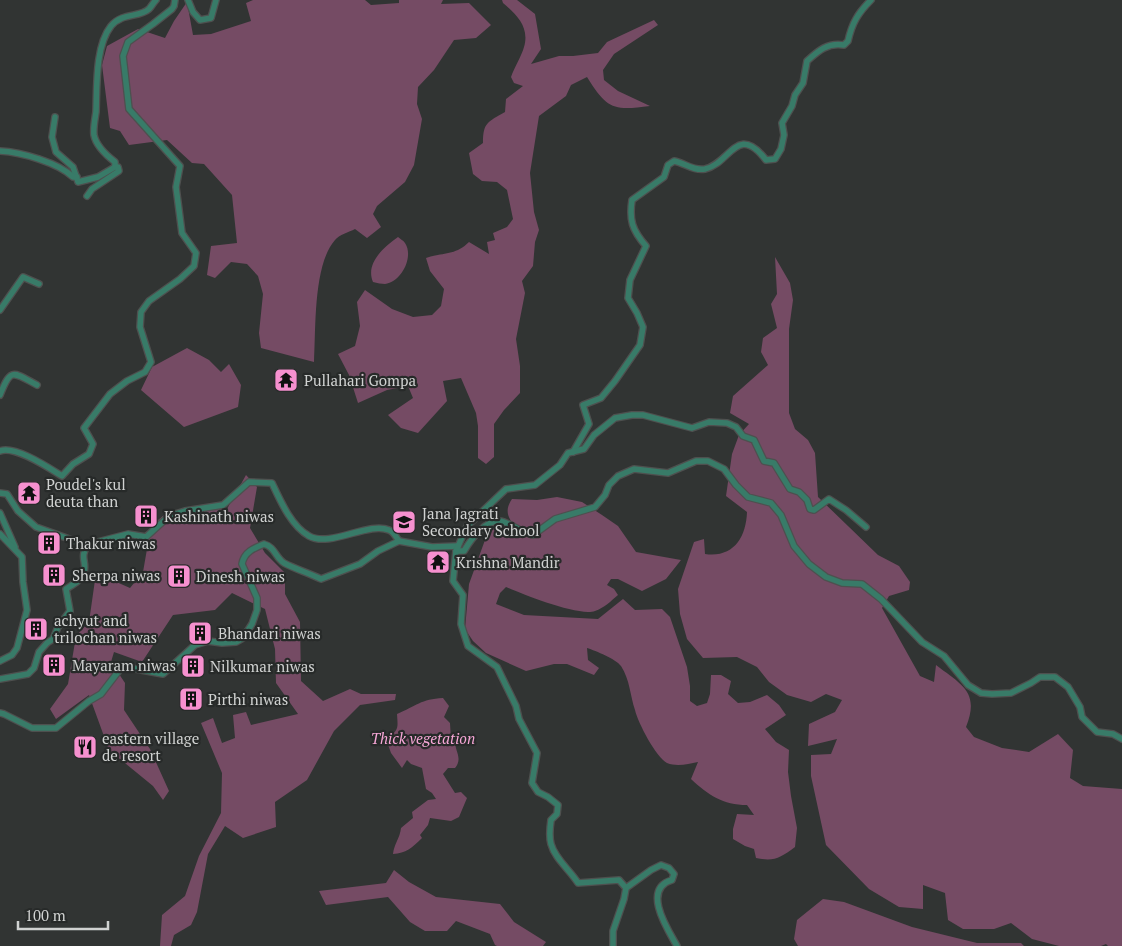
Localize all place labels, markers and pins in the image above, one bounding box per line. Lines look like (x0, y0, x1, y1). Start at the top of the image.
temple icon: Pullahari Gompa (273, 367, 299, 393)
place label: Pullahari Gompa (304, 370, 416, 390)
place label: Poudel's kul deuta than (46, 474, 126, 511)
temple icon: Poudel's kul deuta than (16, 480, 42, 506)
building icon: Kashinath niwas (133, 503, 159, 529)
place label: Jana Jagrati Secondary School (422, 503, 540, 540)
place label: Kashinath niwas (164, 506, 274, 526)
school or university icon: Jana Jagrati Secondary School (391, 509, 417, 535)
building icon: Thakur niwas (36, 530, 62, 556)
place label: Thakur niwas (66, 533, 156, 553)
temple icon: Krishna Mandir (425, 549, 451, 575)
place label: Krishna Mandir (456, 552, 560, 572)
building icon: Sherpa niwas (41, 562, 67, 588)
building icon: Dinesh niwas (166, 563, 192, 589)
place label: Sherpa niwas (72, 565, 160, 585)
place label: Dinesh niwas (196, 566, 285, 586)
place label: achyut and trilochan niwas (54, 610, 157, 647)
building icon: achyut and trilochan niwas (23, 616, 49, 642)
building icon: Bhandari niwas (187, 620, 213, 646)
place label: Bhandari niwas (218, 623, 321, 643)
building icon: Mayaram niwas (41, 652, 67, 678)
building icon: Nilkumar niwas (180, 653, 206, 679)
place label: Mayaram niwas (72, 655, 176, 675)
place label: Nilkumar niwas (210, 656, 315, 676)
building icon: Pirthi niwas (178, 686, 204, 712)
place label: Pirthi niwas (208, 689, 288, 709)
place label: eastern village de resort (102, 728, 199, 765)
restaurant icon: eastern village de resort (72, 734, 98, 760)

